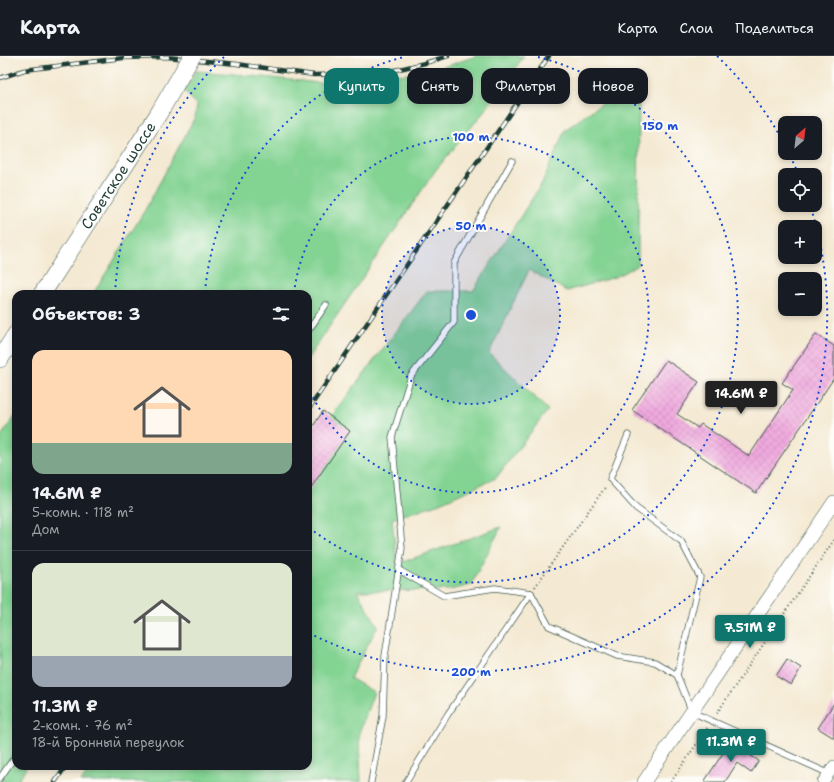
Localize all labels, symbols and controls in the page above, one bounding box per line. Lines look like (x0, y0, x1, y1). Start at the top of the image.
text: Карта (20, 15, 80, 40)
text: Карта (617, 19, 658, 37)
text: Слои (680, 19, 713, 37)
text: Поделиться (735, 19, 814, 37)
chip: Купить (324, 68, 399, 104)
chip: Снять (407, 68, 473, 104)
chip: Фильтры (481, 68, 570, 104)
chip: Новое (578, 68, 648, 104)
north arrow (778, 116, 822, 160)
map controls (778, 116, 822, 316)
street label: Советское шоссе (76, 118, 161, 233)
text: 150 m (642, 118, 678, 134)
text: 100 m (453, 129, 490, 145)
button: locate (778, 168, 822, 212)
text: 50 m (456, 218, 487, 234)
button: + (778, 220, 822, 264)
button: − (778, 272, 822, 316)
text: Объектов: 3 (32, 303, 141, 325)
icon: filters (270, 303, 292, 325)
centre of rings (464, 308, 478, 322)
icon: home (126, 376, 198, 448)
pin: 14.6M ₽ (704, 381, 778, 415)
text: 14.6M ₽ (714, 385, 768, 402)
text: 14.6M ₽ (32, 482, 102, 504)
text: 5-комн. · 118 m² (32, 504, 134, 521)
text: Дом (32, 521, 60, 538)
icon: home (126, 589, 198, 661)
pin: 7.51M ₽ (713, 615, 787, 649)
text: 7.51M ₽ (724, 619, 776, 636)
text: 200 m (451, 664, 491, 680)
text: 11.3M ₽ (32, 695, 98, 717)
text: 2-комн. · 76 m² (32, 717, 133, 734)
pin: 11.3M ₽ (694, 729, 768, 763)
text: 11.3M ₽ (706, 733, 756, 750)
text: 18-й Бронный переулок (32, 734, 184, 751)

